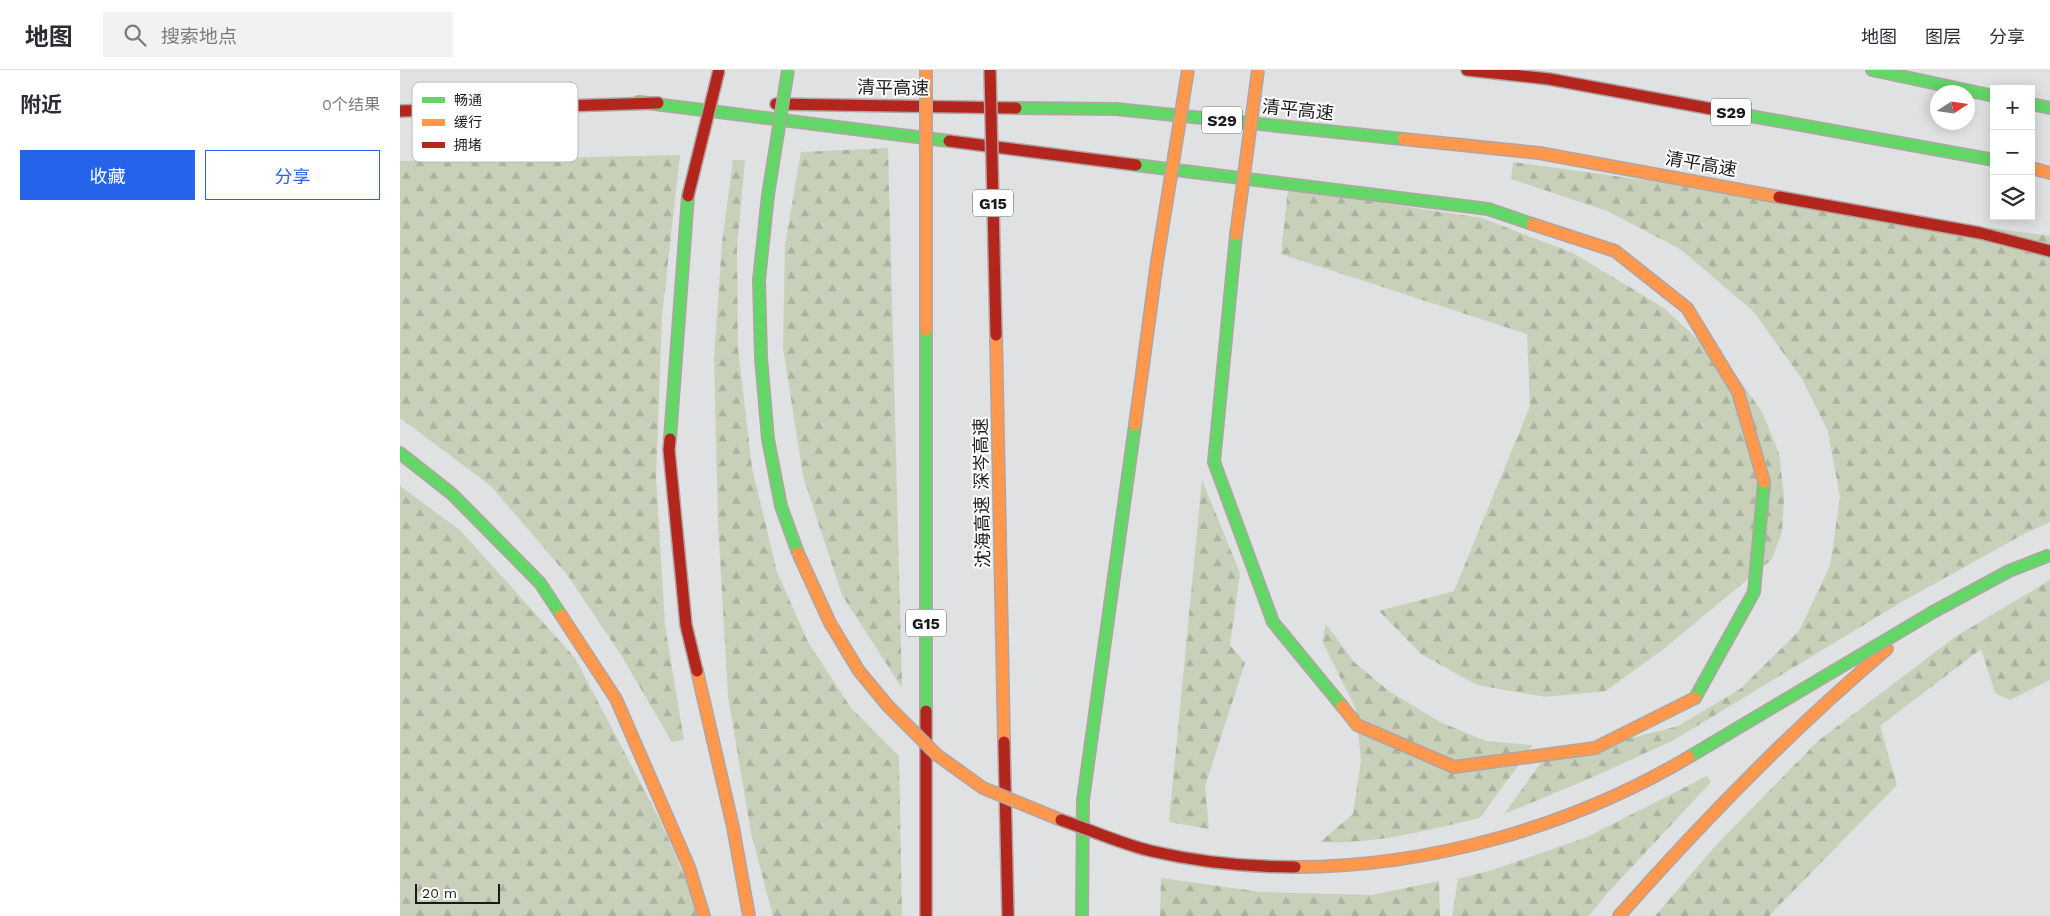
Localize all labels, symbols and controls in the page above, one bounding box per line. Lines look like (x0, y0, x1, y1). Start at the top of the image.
search box (103, 12, 453, 57)
icon: search (121, 21, 149, 49)
text: 地图 (25, 23, 73, 51)
text: 搜索地点 (161, 25, 237, 48)
text: 地图 (1861, 26, 1897, 47)
text: 图层 (1925, 26, 1961, 47)
text: 分享 (1989, 26, 2025, 47)
street label: 清平高速 (857, 76, 929, 99)
legend (412, 82, 578, 162)
north arrow (1930, 85, 1975, 130)
map controls (1990, 85, 2035, 220)
button: + (1990, 85, 2035, 130)
text: 附近 (20, 92, 62, 117)
text: 畅通 (454, 92, 482, 108)
text: 0个结果 (322, 95, 380, 114)
street label: 清平高速 (1261, 95, 1335, 124)
road number: S29 (1711, 98, 1751, 126)
road number: S29 (1202, 106, 1242, 134)
text: 缓行 (454, 114, 482, 130)
button: − (1990, 130, 2035, 175)
text: 拥堵 (454, 137, 482, 153)
street label: 清平高速 (1664, 147, 1738, 180)
button: 收藏 (20, 150, 195, 200)
button: 分享 (205, 150, 380, 200)
button: layers (1990, 175, 2035, 220)
road number: G15 (973, 190, 1013, 216)
street label: 沈海高速 深岑高速 (970, 418, 993, 568)
road number: G15 (906, 610, 946, 636)
scale bar (415, 881, 500, 904)
text: 20 m (422, 885, 457, 901)

